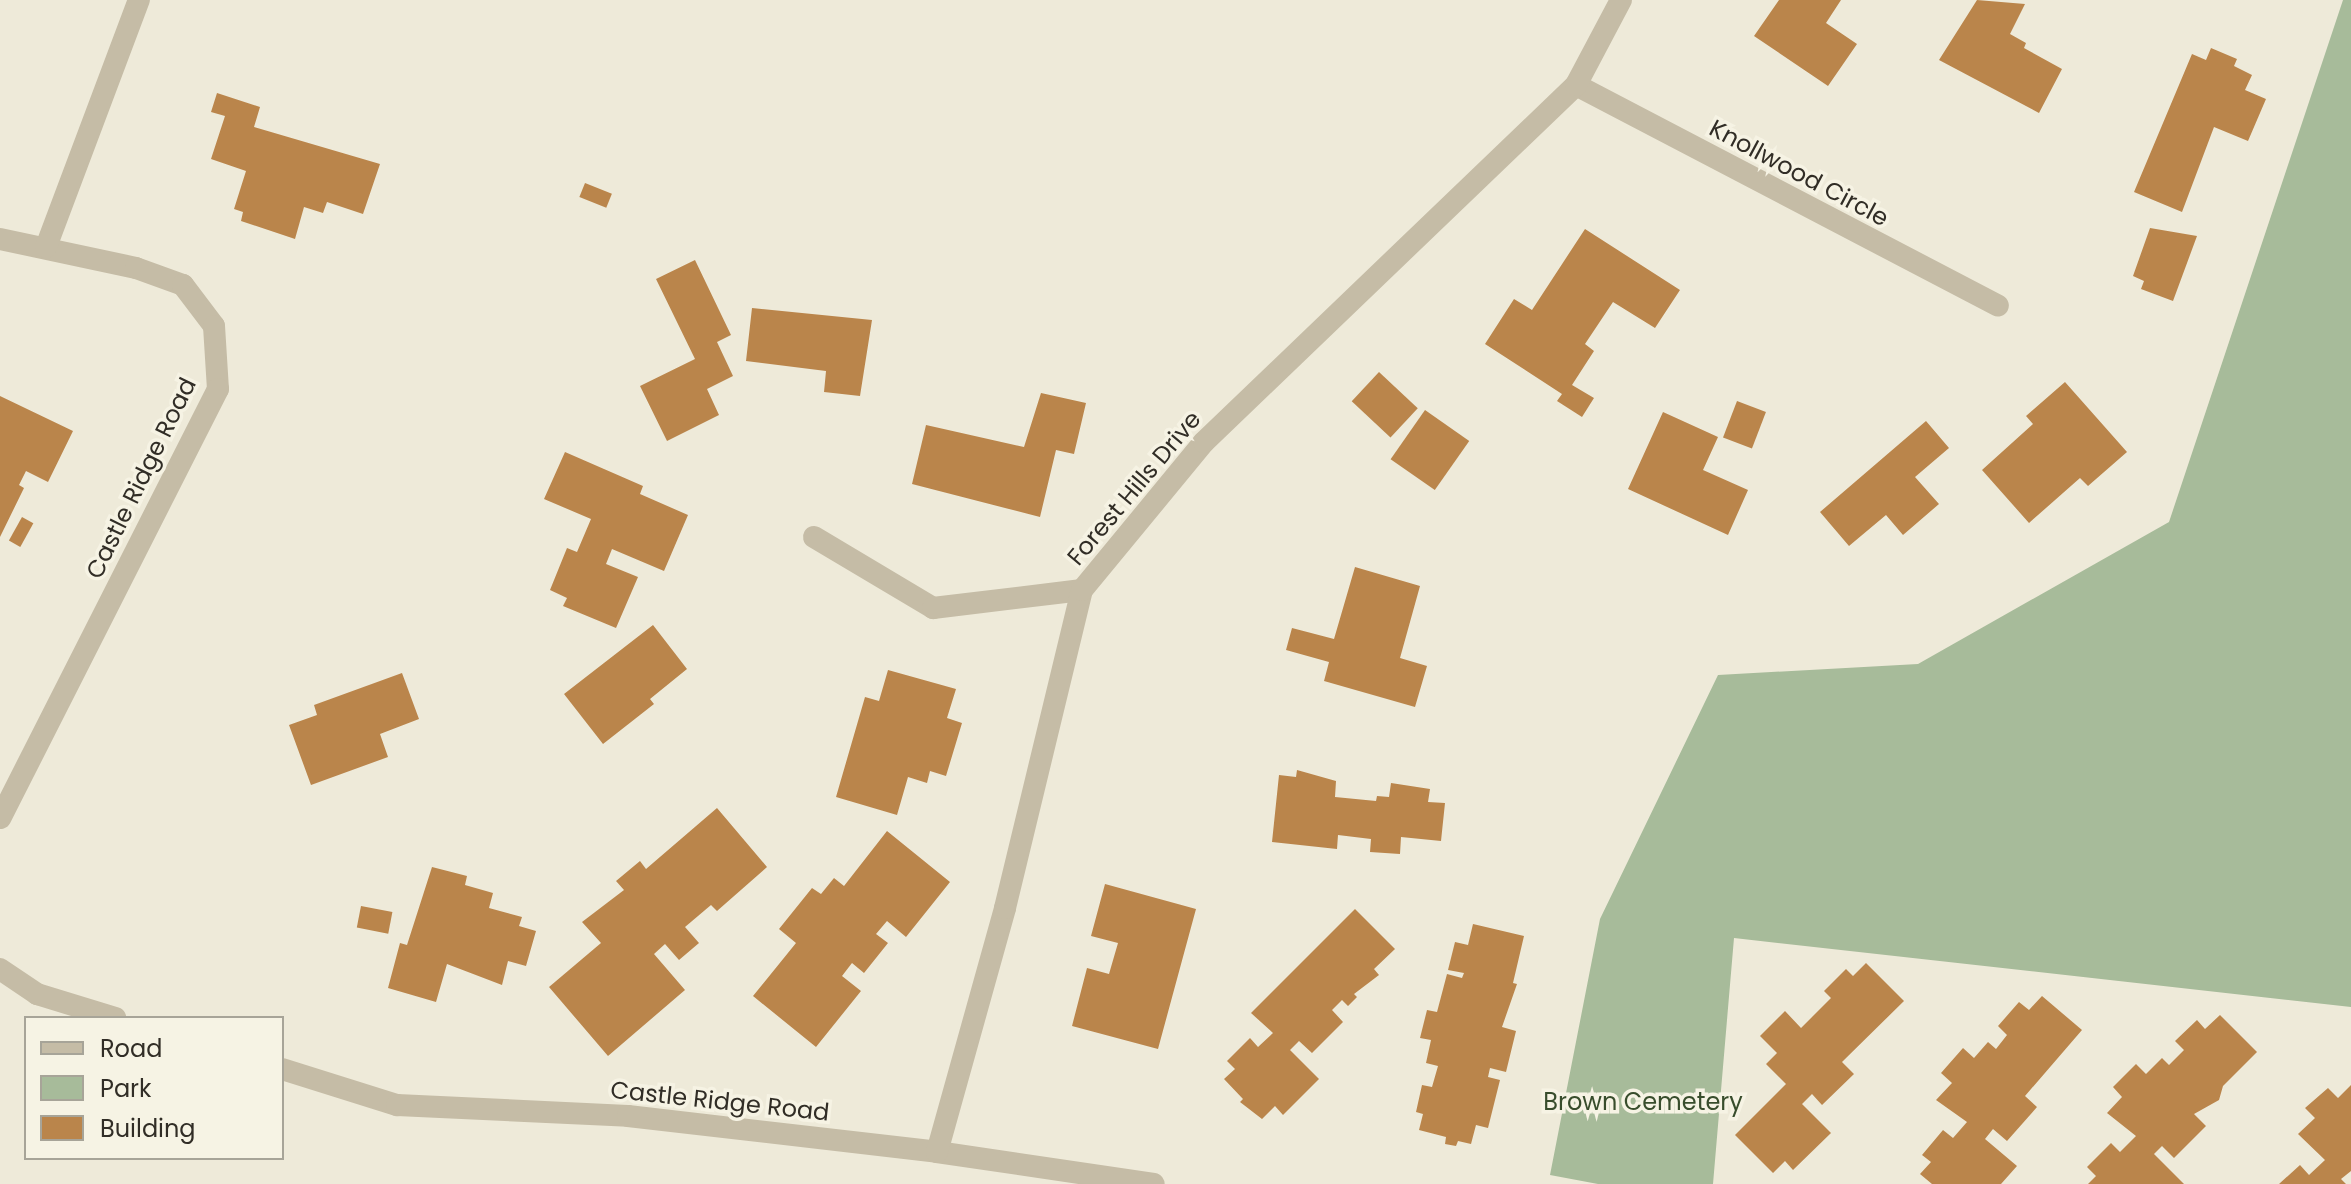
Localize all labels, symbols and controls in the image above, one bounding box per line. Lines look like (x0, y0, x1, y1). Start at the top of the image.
street label: Knollwood Circle (1705, 114, 1893, 232)
street label: Castle Ridge Road (80, 373, 202, 583)
street label: Forest Hills Drive (1061, 405, 1207, 571)
legend (24, 1016, 284, 1160)
text: Road (100, 1032, 162, 1065)
text: Park (100, 1072, 151, 1105)
street label: Castle Ridge Road (609, 1075, 831, 1127)
park label: Brown Cemetery (1543, 1088, 1743, 1116)
text: Building (100, 1112, 196, 1145)

